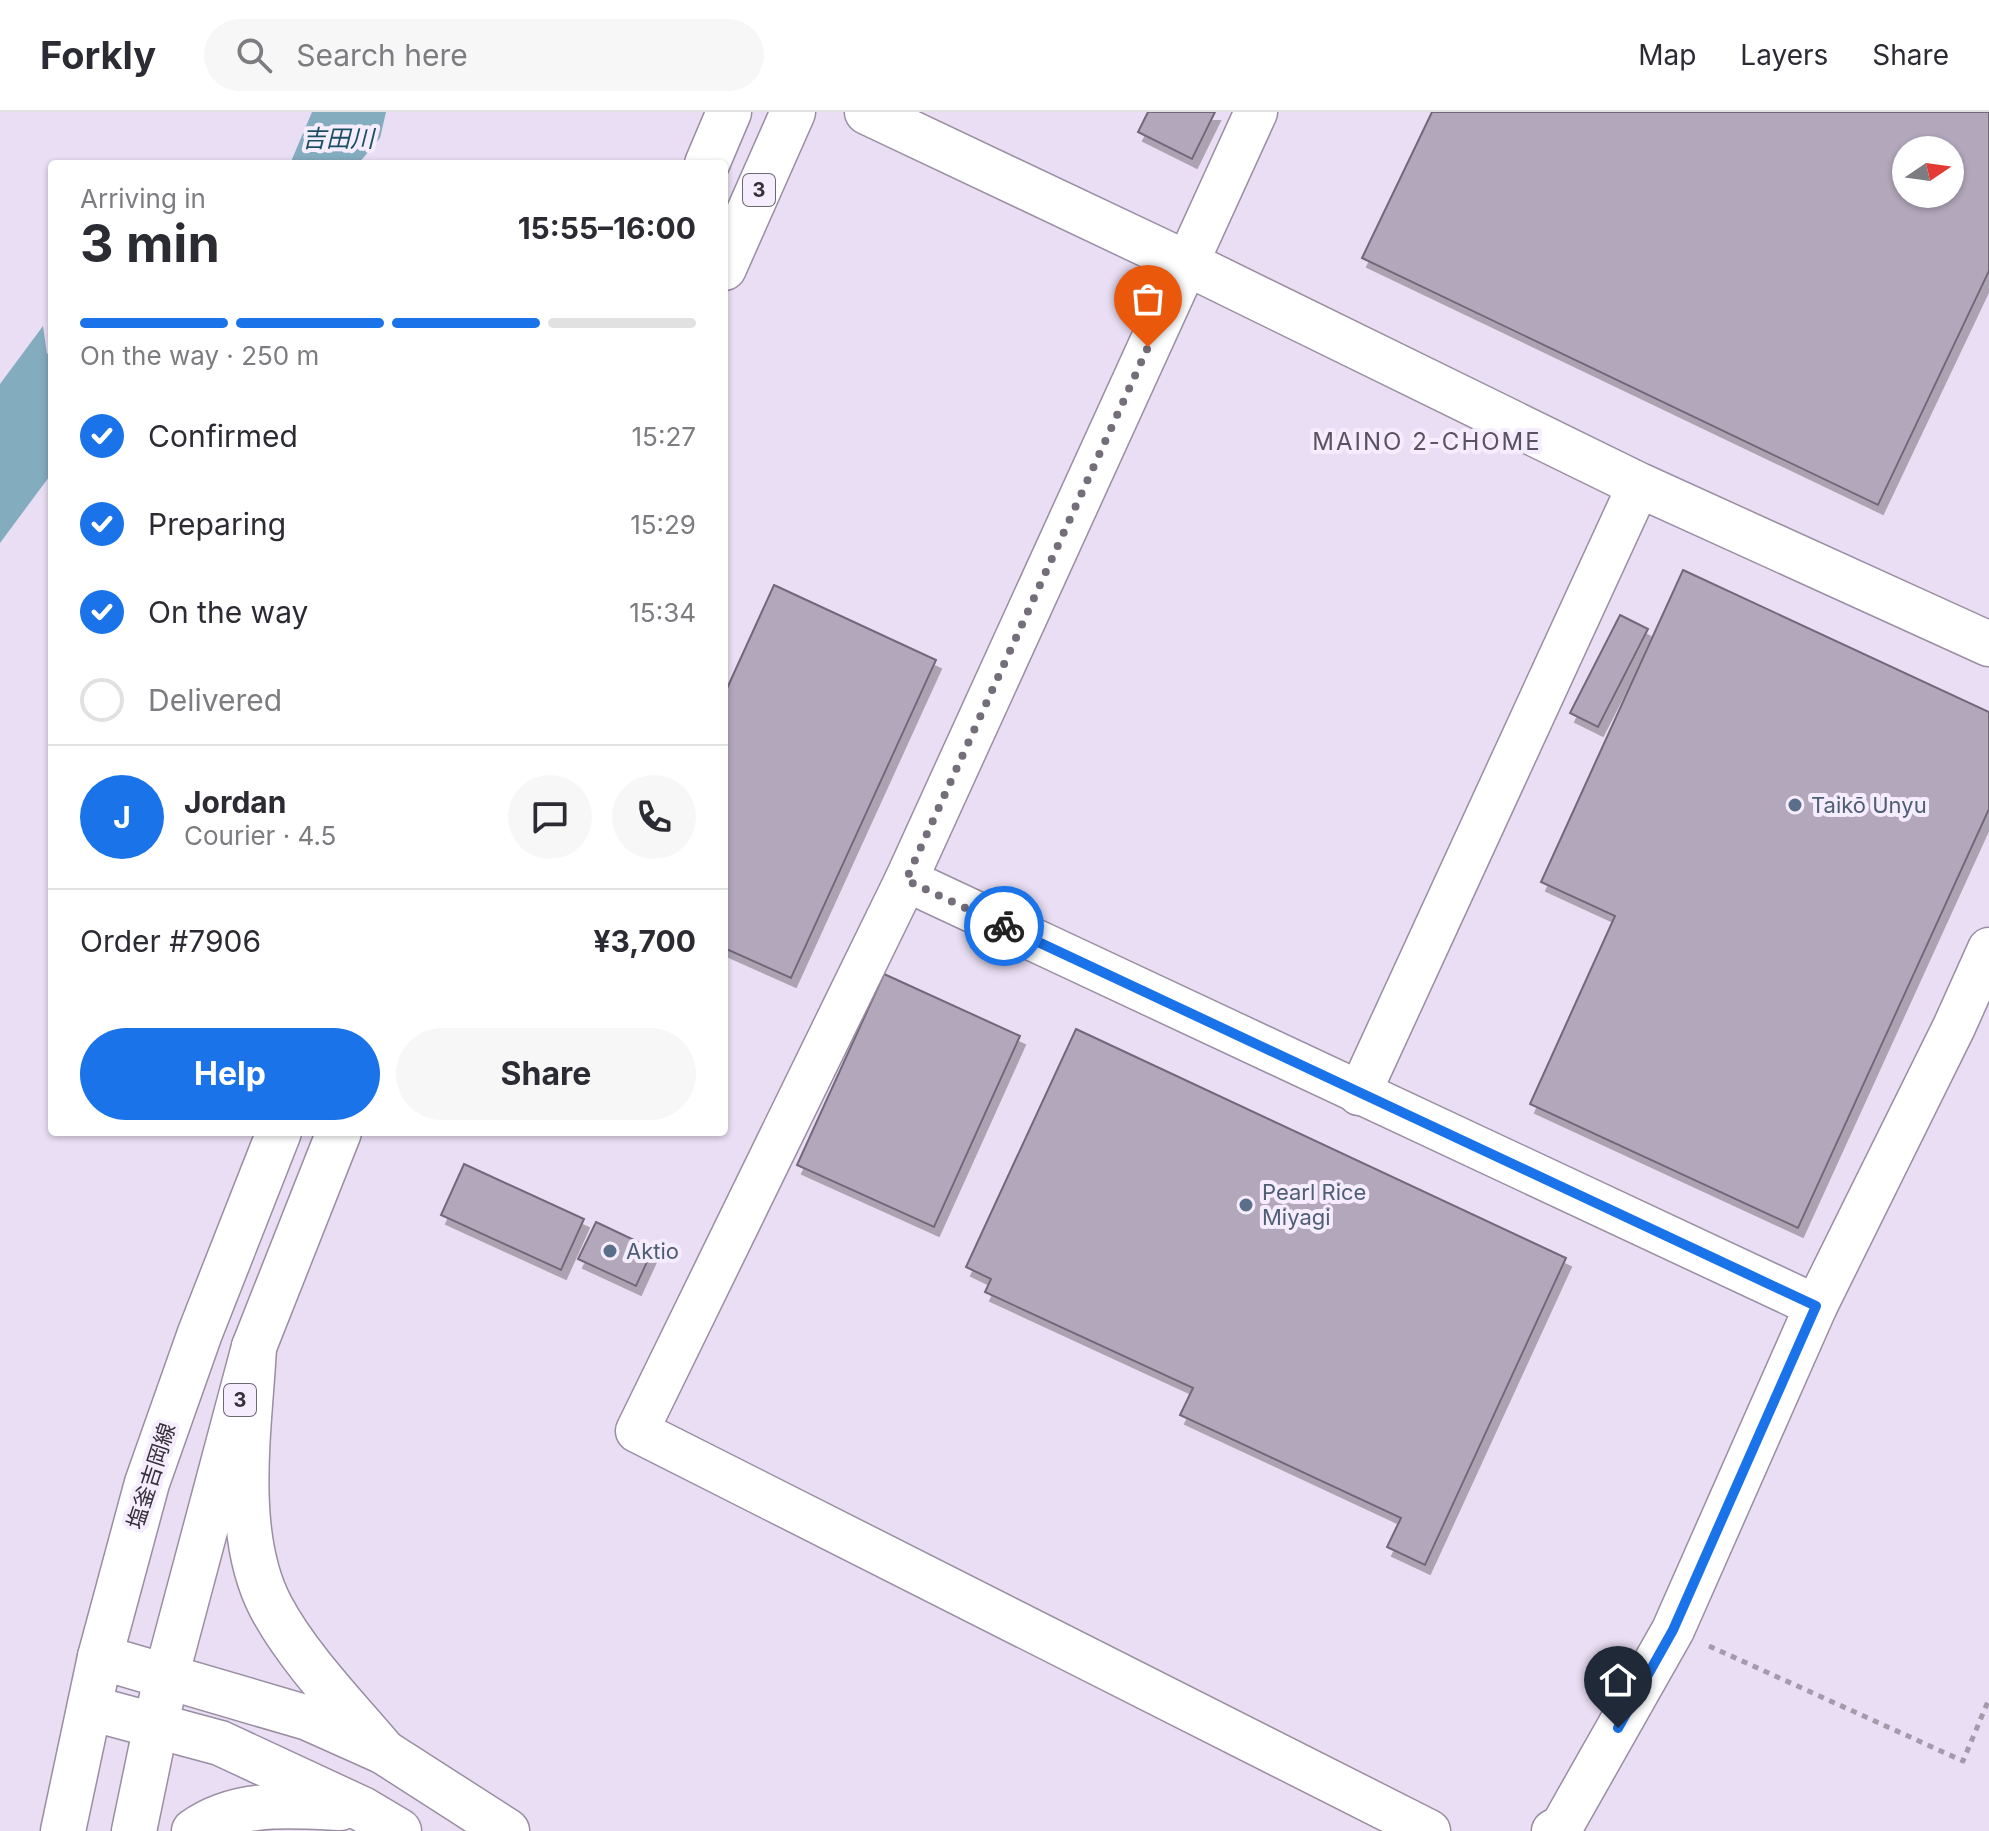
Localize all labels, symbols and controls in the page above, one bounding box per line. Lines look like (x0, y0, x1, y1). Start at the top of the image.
search box (204, 19, 764, 91)
text: Forkly (40, 32, 156, 78)
icon: search (232, 33, 276, 77)
text: Search here (296, 37, 468, 73)
text: Map (1638, 38, 1696, 72)
text: Layers (1740, 38, 1828, 72)
text: Share (1872, 38, 1949, 72)
water label: 吉田川 (302, 124, 377, 153)
north arrow (1892, 136, 1964, 208)
map controls (1892, 136, 1964, 208)
road number: 3 (743, 174, 775, 206)
text: Arriving in (80, 183, 206, 214)
text: 15:55–16:00 (518, 210, 696, 246)
text: 3 min (80, 212, 220, 275)
pin (1114, 265, 1182, 347)
icon: bag (1126, 277, 1170, 321)
text: On the way · 250 m (80, 340, 319, 371)
icon: check (80, 414, 124, 458)
text: Confirmed (148, 418, 298, 454)
text: 15:27 (632, 421, 696, 452)
district label: MAINO 2-CHOME (1312, 427, 1542, 456)
icon: check (80, 502, 124, 546)
text: Preparing (148, 506, 286, 542)
text: 15:29 (630, 509, 696, 540)
icon: check (80, 590, 124, 634)
text: On the way (148, 594, 308, 630)
text: 15:34 (629, 597, 696, 628)
text: Delivered (148, 682, 282, 718)
button: chat (508, 775, 592, 859)
button: phone (612, 775, 696, 859)
text: Jordan (184, 784, 286, 820)
place label: Taikō Unyu (1811, 792, 1927, 818)
marker: Taikō Unyu (1786, 796, 1804, 814)
text: J (113, 799, 131, 835)
text: Courier · 4.5 (184, 820, 336, 851)
courier (964, 886, 1044, 966)
icon: bike (982, 904, 1026, 948)
text: Order #7906 (80, 923, 261, 959)
text: ¥3,700 (593, 923, 696, 959)
button: Help (80, 1028, 380, 1120)
button: Share (396, 1028, 696, 1120)
place label: Pearl Rice Miyagi (1262, 1179, 1366, 1230)
marker: Pearl Rice Miyagi (1237, 1196, 1255, 1214)
place label: Aktio (626, 1238, 679, 1264)
marker: Aktio (601, 1242, 619, 1260)
road number: 3 (224, 1384, 256, 1416)
street label: 塩釜吉岡線 (122, 1420, 180, 1532)
pin (1584, 1646, 1652, 1728)
icon: home (1596, 1658, 1640, 1702)

